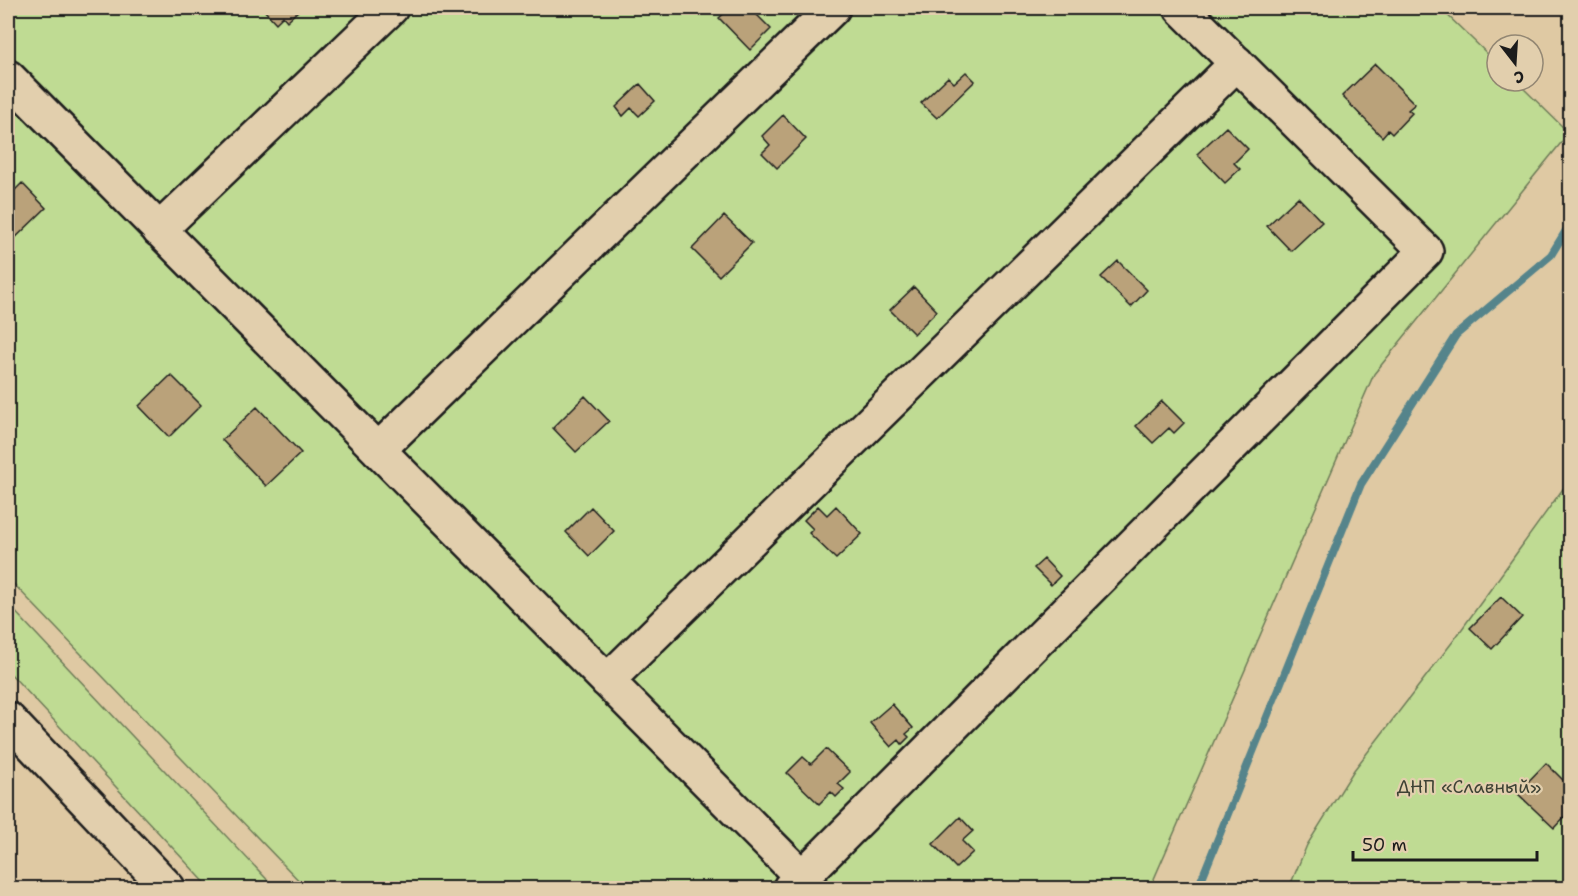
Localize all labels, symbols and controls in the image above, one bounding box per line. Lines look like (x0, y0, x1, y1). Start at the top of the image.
north arrow (1485, 33, 1545, 93)
text: С (1511, 65, 1527, 88)
park label: ДНП «Славный» (1397, 775, 1541, 799)
scale bar (1353, 824, 1538, 862)
text: 50 m (1362, 833, 1407, 857)

